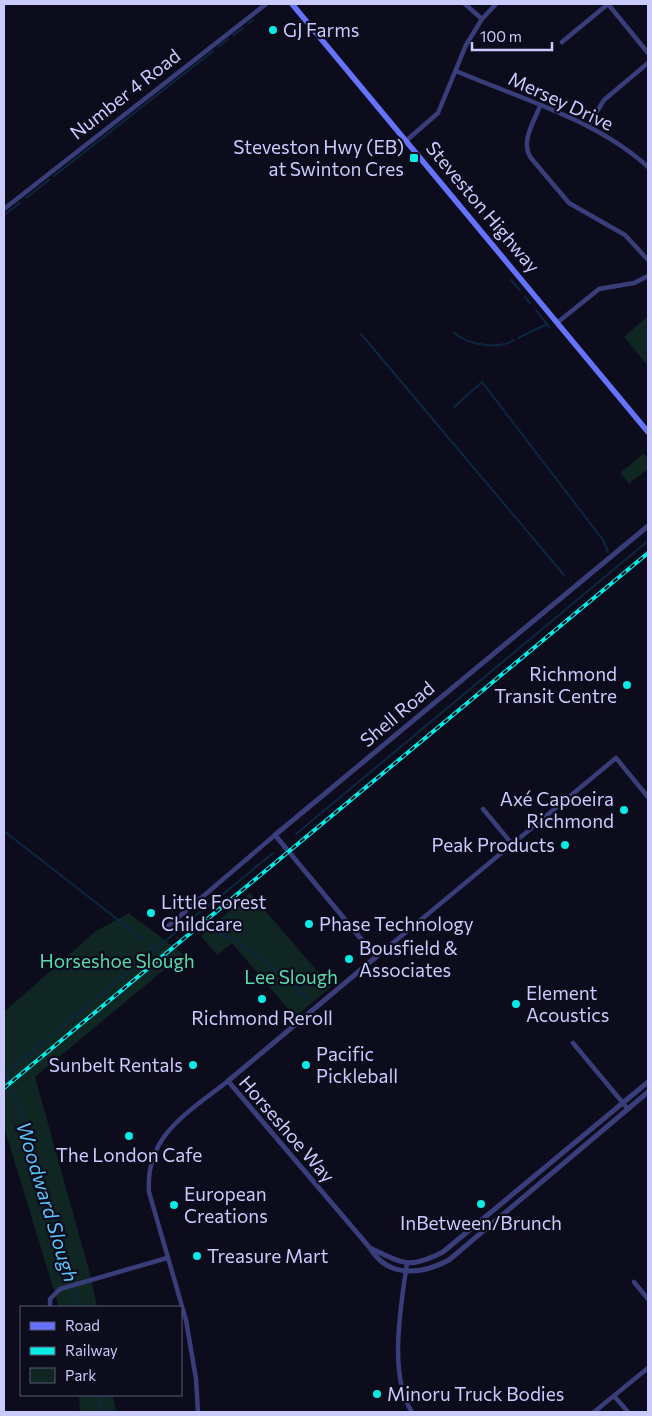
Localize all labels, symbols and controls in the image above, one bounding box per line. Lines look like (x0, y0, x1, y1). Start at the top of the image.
place label: GJ Farms (283, 18, 359, 41)
scale bar (472, 20, 552, 52)
marker: GJ Farms (267, 24, 279, 36)
text: 100 m (480, 27, 522, 45)
street label: Number 4 Road (65, 43, 184, 144)
street label: Mersey Drive (505, 66, 617, 135)
place label: Steveston Hwy (EB) at Swinton Cres (233, 135, 404, 180)
street label: Steveston Highway (422, 136, 545, 277)
marker: Steveston Hwy (EB) at Swinton Cres (408, 152, 420, 164)
place label: Richmond Transit Centre (494, 662, 617, 707)
street label: Shell Road (355, 676, 438, 751)
marker: Richmond Transit Centre (621, 679, 633, 691)
place label: Axé Capoeira Richmond (500, 787, 614, 832)
marker: Axé Capoeira Richmond (618, 804, 630, 816)
place label: Peak Products (432, 833, 555, 856)
marker: Peak Products (559, 839, 571, 851)
place label: Little Forest Childcare (161, 890, 267, 935)
marker: Little Forest Childcare (145, 907, 157, 919)
place label: Phase Technology (319, 912, 474, 935)
marker: Phase Technology (303, 918, 315, 930)
place label: Bousfield & Associates (359, 936, 458, 981)
park label: Horseshoe Slough (39, 949, 195, 972)
marker: Bousfield & Associates (343, 953, 355, 965)
park label: Lee Slough (244, 965, 338, 988)
place label: Element Acoustics (526, 981, 609, 1026)
marker: Richmond Reroll (256, 993, 268, 1005)
marker: Element Acoustics (510, 998, 522, 1010)
place label: Richmond Reroll (191, 1006, 333, 1029)
place label: Pacific Pickleball (316, 1042, 398, 1087)
place label: Sunbelt Rentals (49, 1053, 183, 1076)
marker: Sunbelt Rentals (187, 1059, 199, 1071)
marker: Pacific Pickleball (300, 1059, 312, 1071)
street label: Horseshoe Way (235, 1071, 340, 1187)
water label: Woodward Slough (12, 1119, 84, 1285)
marker: The London Cafe (123, 1130, 135, 1142)
place label: The London Cafe (56, 1143, 202, 1166)
place label: European Creations (184, 1182, 268, 1227)
marker: InBetween/Brunch (475, 1198, 487, 1210)
marker: European Creations (168, 1199, 180, 1211)
place label: InBetween/Brunch (400, 1211, 562, 1234)
place label: Treasure Mart (207, 1244, 329, 1267)
marker: Treasure Mart (191, 1250, 203, 1262)
legend (20, 1306, 182, 1396)
text: Road (65, 1316, 100, 1334)
text: Railway (65, 1341, 118, 1359)
text: Park (65, 1366, 96, 1384)
place label: Minoru Truck Bodies (387, 1382, 564, 1405)
marker: Minoru Truck Bodies (371, 1388, 383, 1400)

